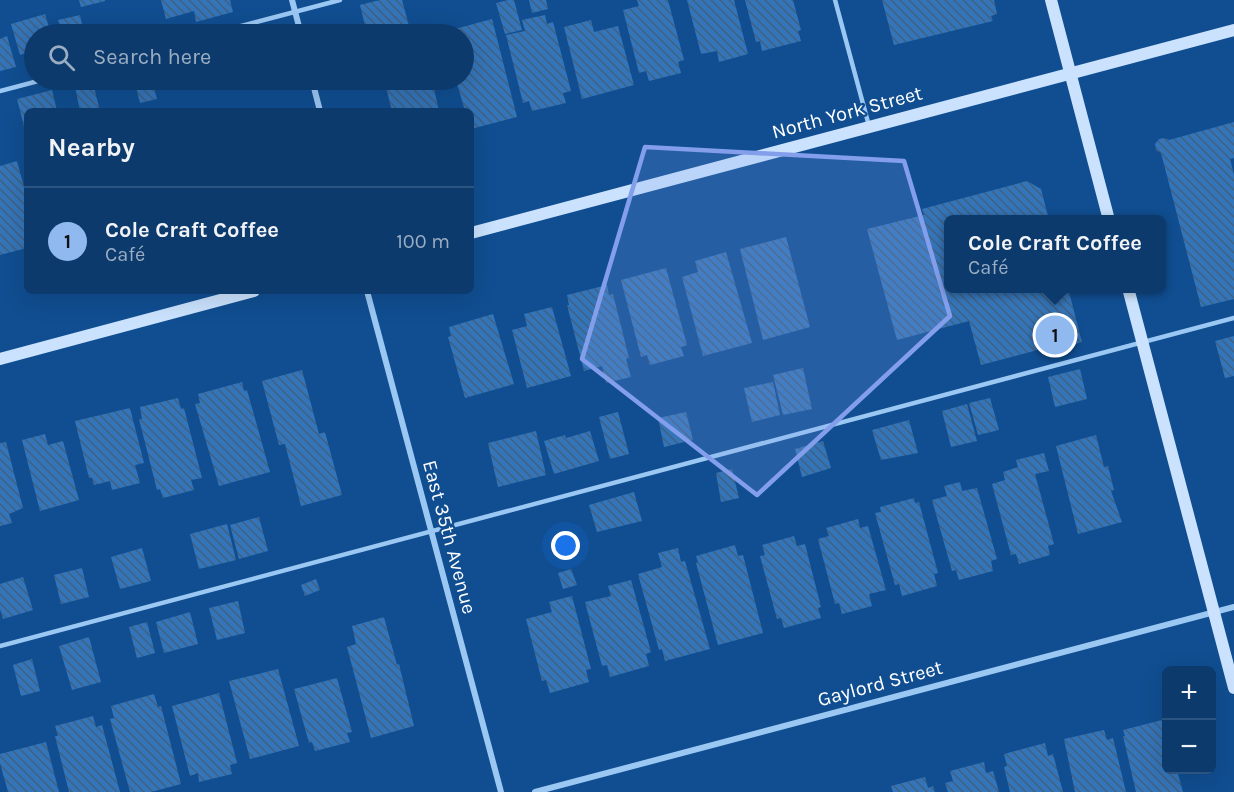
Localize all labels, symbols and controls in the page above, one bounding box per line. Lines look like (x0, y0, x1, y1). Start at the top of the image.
search box (24, 24, 474, 90)
icon: search (45, 41, 78, 74)
text: Search here (93, 44, 211, 70)
street label: North York Street (769, 81, 925, 144)
text: Nearby (48, 132, 135, 163)
popup (944, 215, 1166, 293)
text: Cole Craft Coffee (105, 217, 279, 243)
text: 1 (64, 230, 71, 253)
text: 100 m (396, 230, 450, 253)
text: Cole Craft Coffee (968, 230, 1142, 256)
text: Café (105, 243, 145, 266)
text: Café (968, 256, 1008, 279)
pin: 1 (1036, 312, 1074, 358)
street label: East 35th Avenue (418, 458, 481, 617)
your location (551, 531, 580, 560)
street label: Gaylord Street (815, 656, 946, 711)
map controls (1162, 666, 1216, 774)
button: + (1162, 666, 1216, 720)
button: − (1162, 720, 1216, 774)

